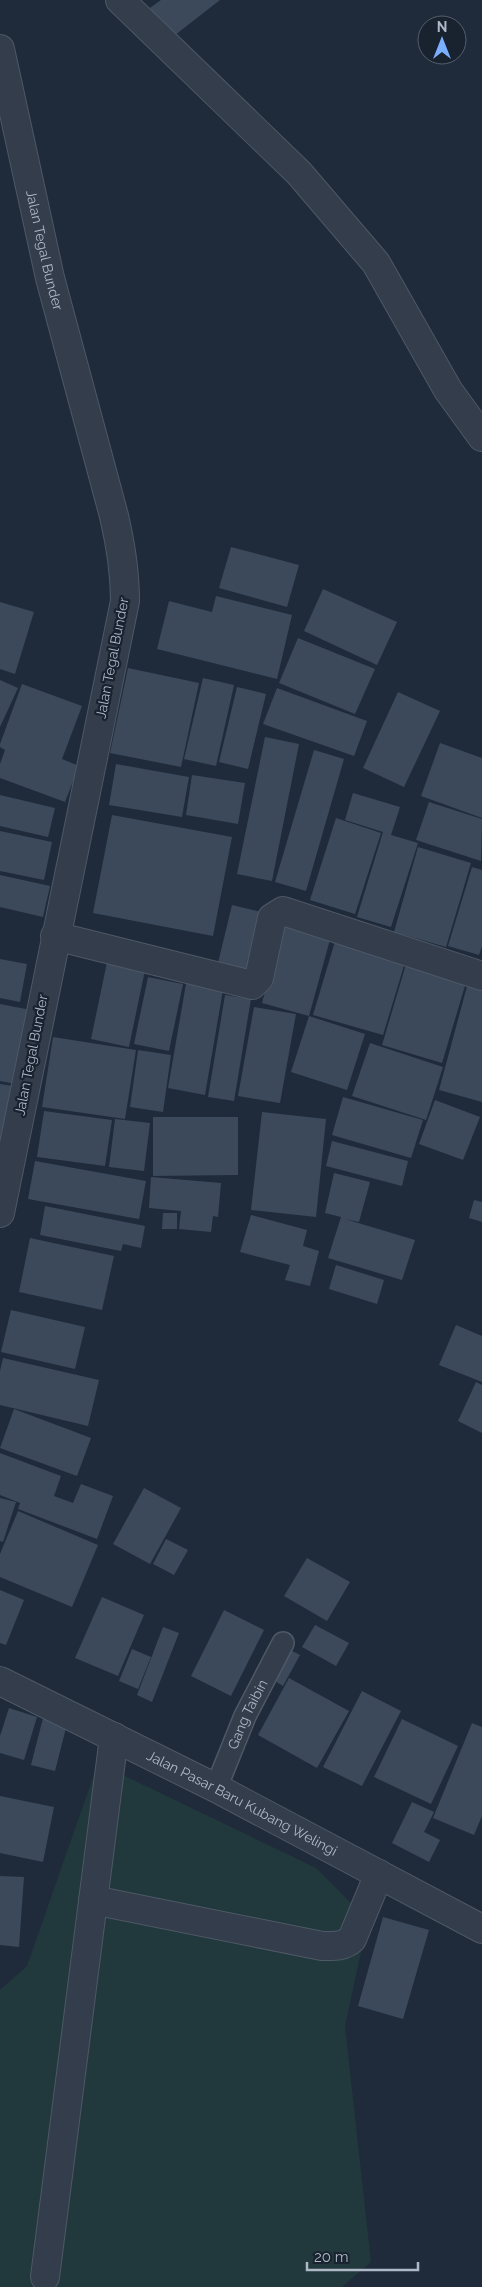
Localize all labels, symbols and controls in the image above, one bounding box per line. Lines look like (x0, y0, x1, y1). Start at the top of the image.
north arrow (417, 15, 467, 65)
text: N (437, 19, 447, 35)
street label: Jalan Tegal Bunder (23, 188, 66, 312)
street label: Jalan Tegal Bunder (92, 596, 132, 720)
street label: Jalan Tegal Bunder (11, 993, 51, 1117)
street label: Gang Taibin (224, 1677, 271, 1752)
street label: Jalan Pasar Baru Kubang Welingi (144, 1747, 340, 1859)
scale bar (307, 2240, 418, 2272)
text: 20 m (314, 2248, 349, 2266)

